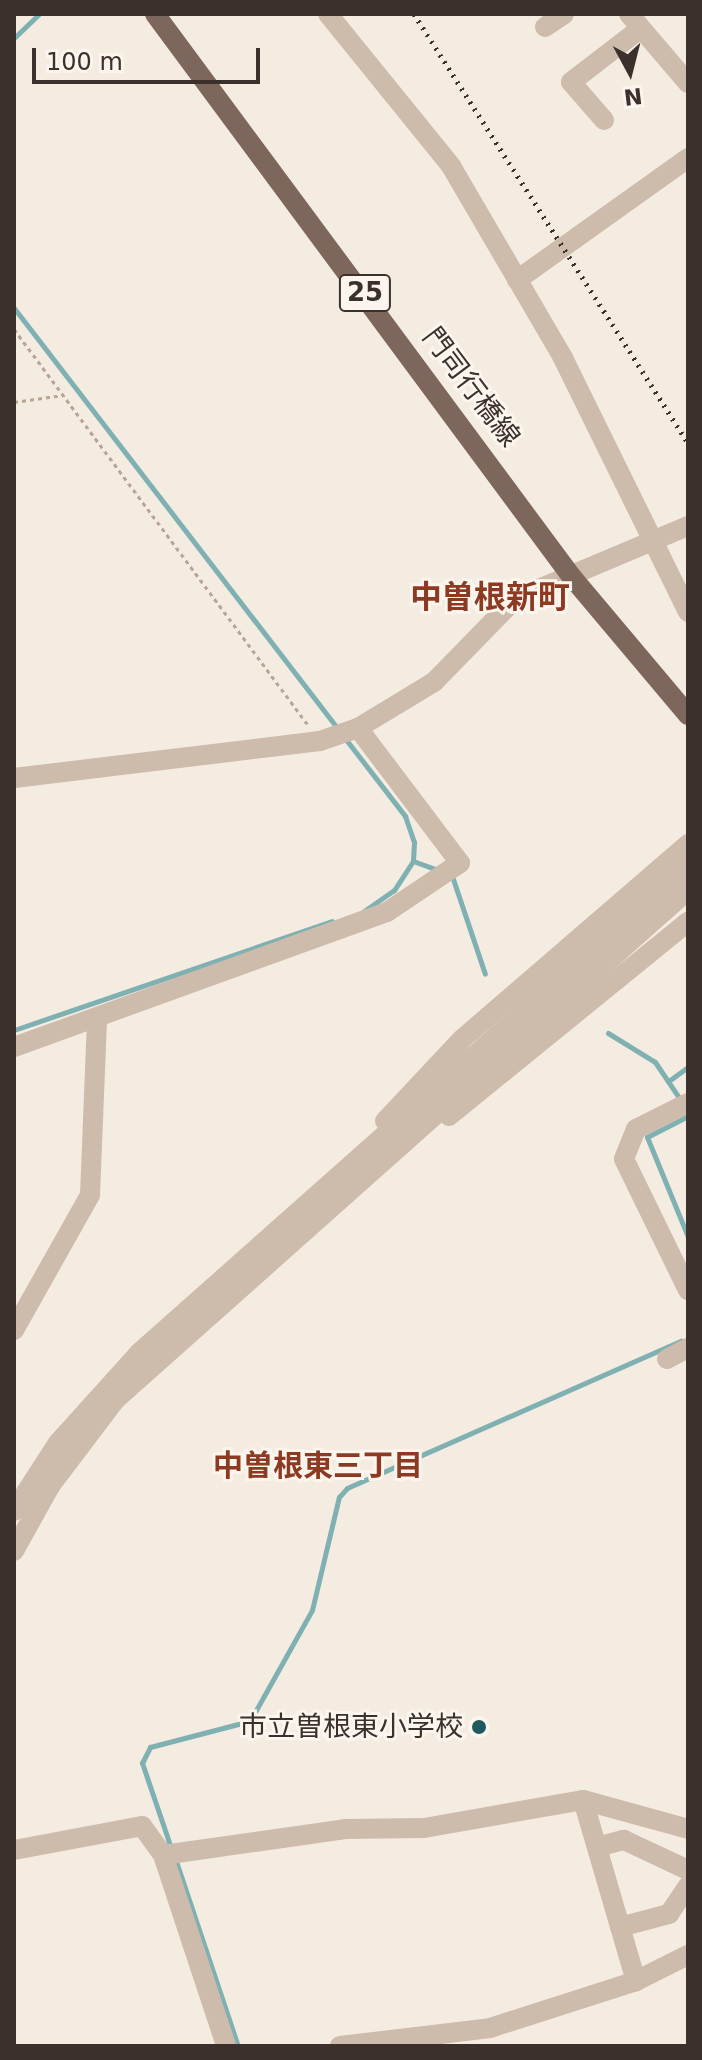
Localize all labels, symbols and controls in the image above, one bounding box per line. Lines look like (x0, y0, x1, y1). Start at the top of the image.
scale bar (36, 32, 264, 82)
north arrow (590, 32, 670, 112)
text: 100 m (46, 48, 123, 76)
text: N (622, 83, 644, 110)
road number: 25 (337, 271, 393, 315)
street label: 門司行橋線 (415, 321, 527, 453)
district label: 中曽根新町 (410, 578, 570, 616)
district label: 中曽根東三丁目 (213, 1448, 423, 1484)
place label: 市立曽根東小学校 (239, 1710, 463, 1744)
marker: 市立曽根東小学校 (470, 1718, 488, 1736)

